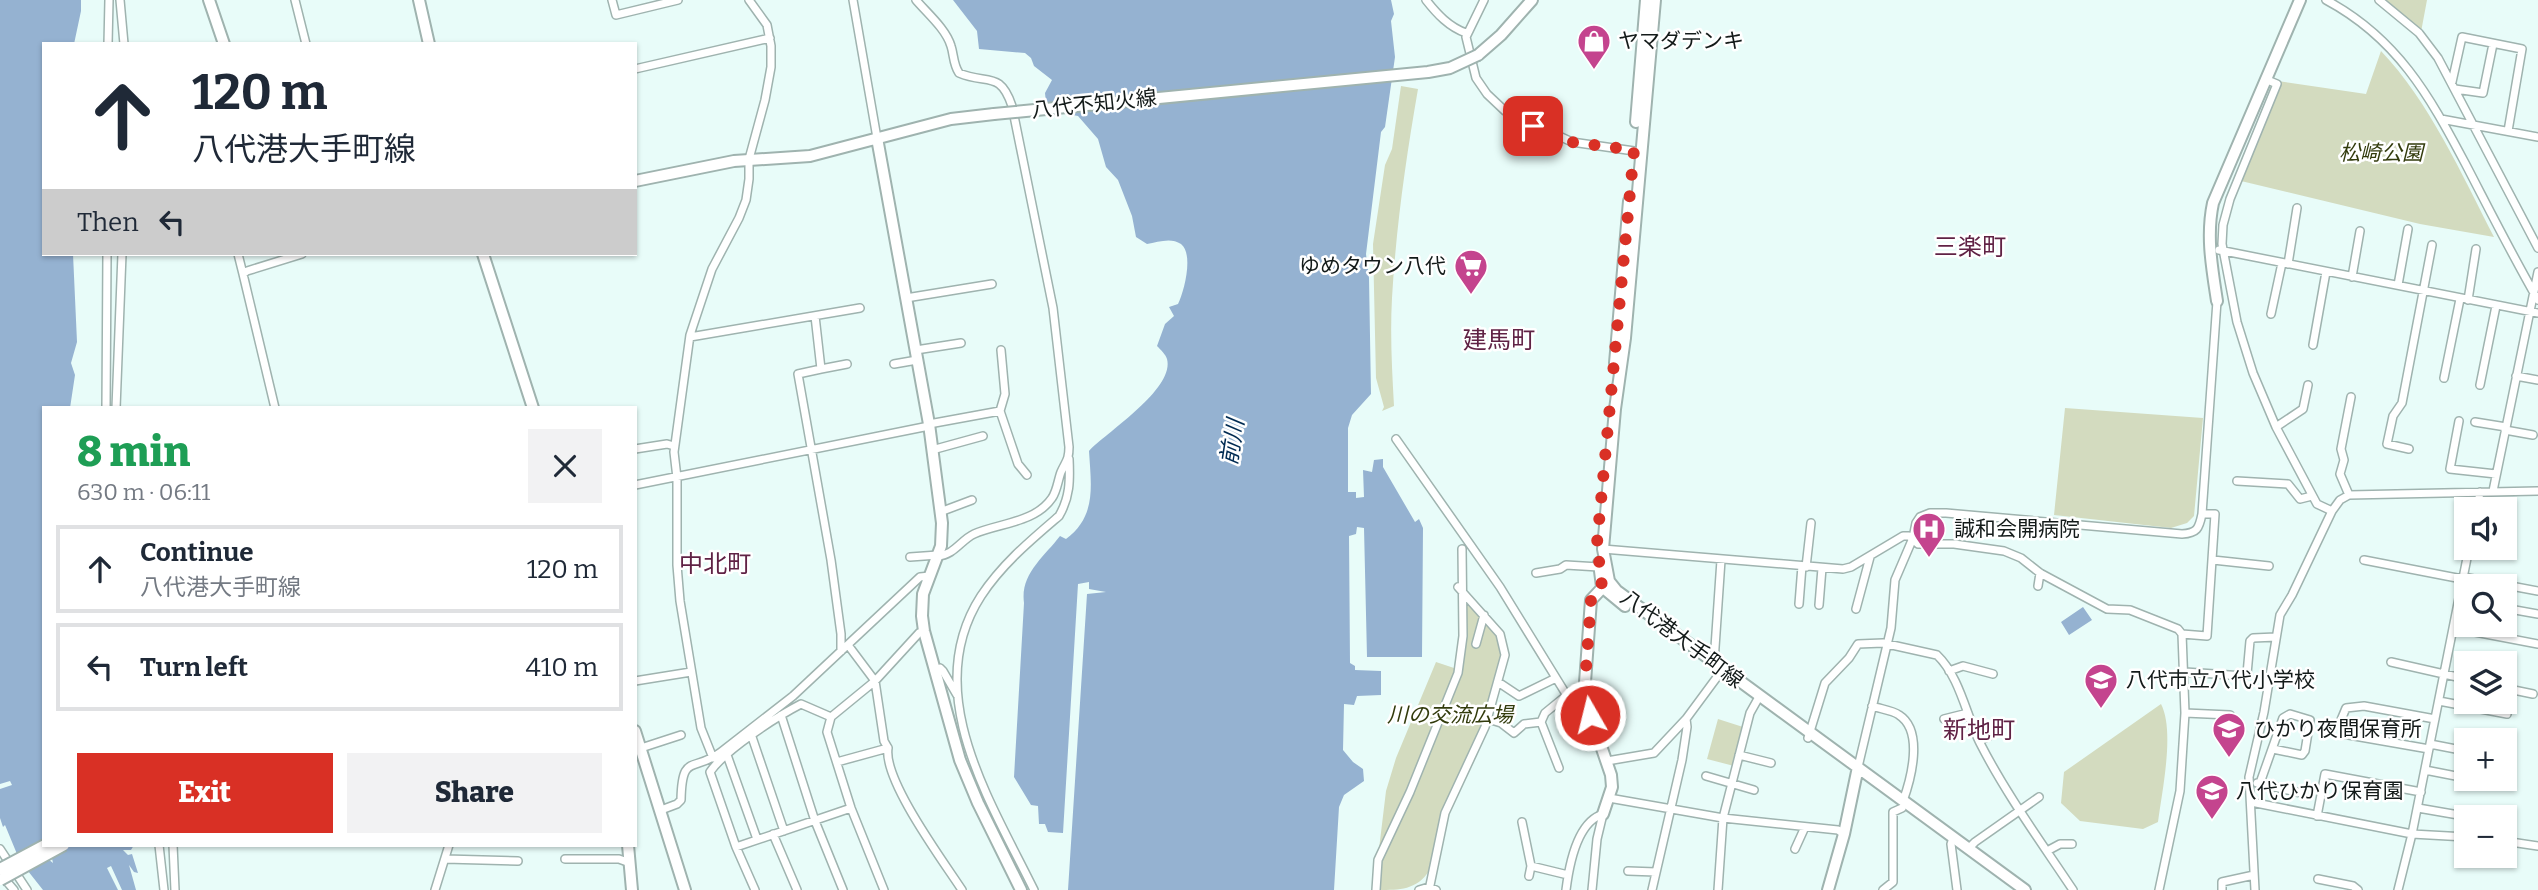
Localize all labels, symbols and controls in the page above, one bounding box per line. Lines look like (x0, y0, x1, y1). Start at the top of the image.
shop icon: ヤマダデンキ (1575, 22, 1613, 71)
place label: ヤマダデンキ (1618, 28, 1744, 54)
text: 120 m (192, 63, 327, 122)
icon: ahead (77, 70, 168, 161)
street label: 八代不知火線 (1030, 84, 1158, 124)
pin (1503, 96, 1563, 156)
icon: arrive (1514, 107, 1552, 145)
text: 八代港大手町線 (192, 130, 416, 168)
park label: 松崎公園 (2339, 140, 2426, 166)
icon: left (153, 203, 191, 241)
text: Then (77, 207, 139, 238)
district label: 三楽町 (1934, 233, 2006, 261)
supermarket icon: ゆめタウン八代 (1452, 247, 1490, 296)
place label: ゆめタウン八代 (1299, 253, 1446, 279)
district label: 建馬町 (1463, 326, 1535, 354)
water label: 前川 (1215, 414, 1250, 467)
text: 8 min (77, 427, 191, 477)
button: close (528, 429, 602, 503)
text: 630 m · 06:11 (77, 478, 210, 506)
map controls (2454, 497, 2517, 868)
button: sound (2454, 497, 2517, 560)
hospital icon: 誠和会開病院 (1910, 510, 1948, 559)
place label: 誠和会開病院 (1954, 516, 2080, 542)
text: Continue (140, 537, 254, 568)
icon: ahead (81, 550, 119, 588)
district label: 中北町 (679, 550, 751, 578)
text: 120 m (527, 554, 598, 585)
text: 八代港大手町線 (140, 573, 301, 601)
button: search (2454, 574, 2517, 637)
street label: 八代港大手町線 (1615, 584, 1749, 694)
icon: left (81, 648, 119, 686)
button: layers (2454, 651, 2517, 714)
text: Turn left (140, 652, 248, 683)
text: 410 m (526, 652, 598, 683)
school or university icon: 八代市立八代小学校 (2082, 661, 2120, 710)
place label: 八代市立八代小学校 (2126, 667, 2315, 693)
position arrow (1553, 678, 1627, 752)
park label: 川の交流広場 (1387, 702, 1515, 728)
school or university icon: ひかり夜間保育所 (2210, 710, 2248, 759)
district label: 新地町 (1943, 716, 2015, 744)
place label: ひかり夜間保育所 (2254, 716, 2422, 742)
button: + (2454, 728, 2517, 791)
button: Exit (77, 753, 333, 833)
button: Share (347, 753, 602, 833)
school or university icon: 八代ひかり保育園 (2193, 772, 2231, 821)
place label: 八代ひかり保育園 (2236, 778, 2404, 804)
button: − (2454, 805, 2517, 868)

